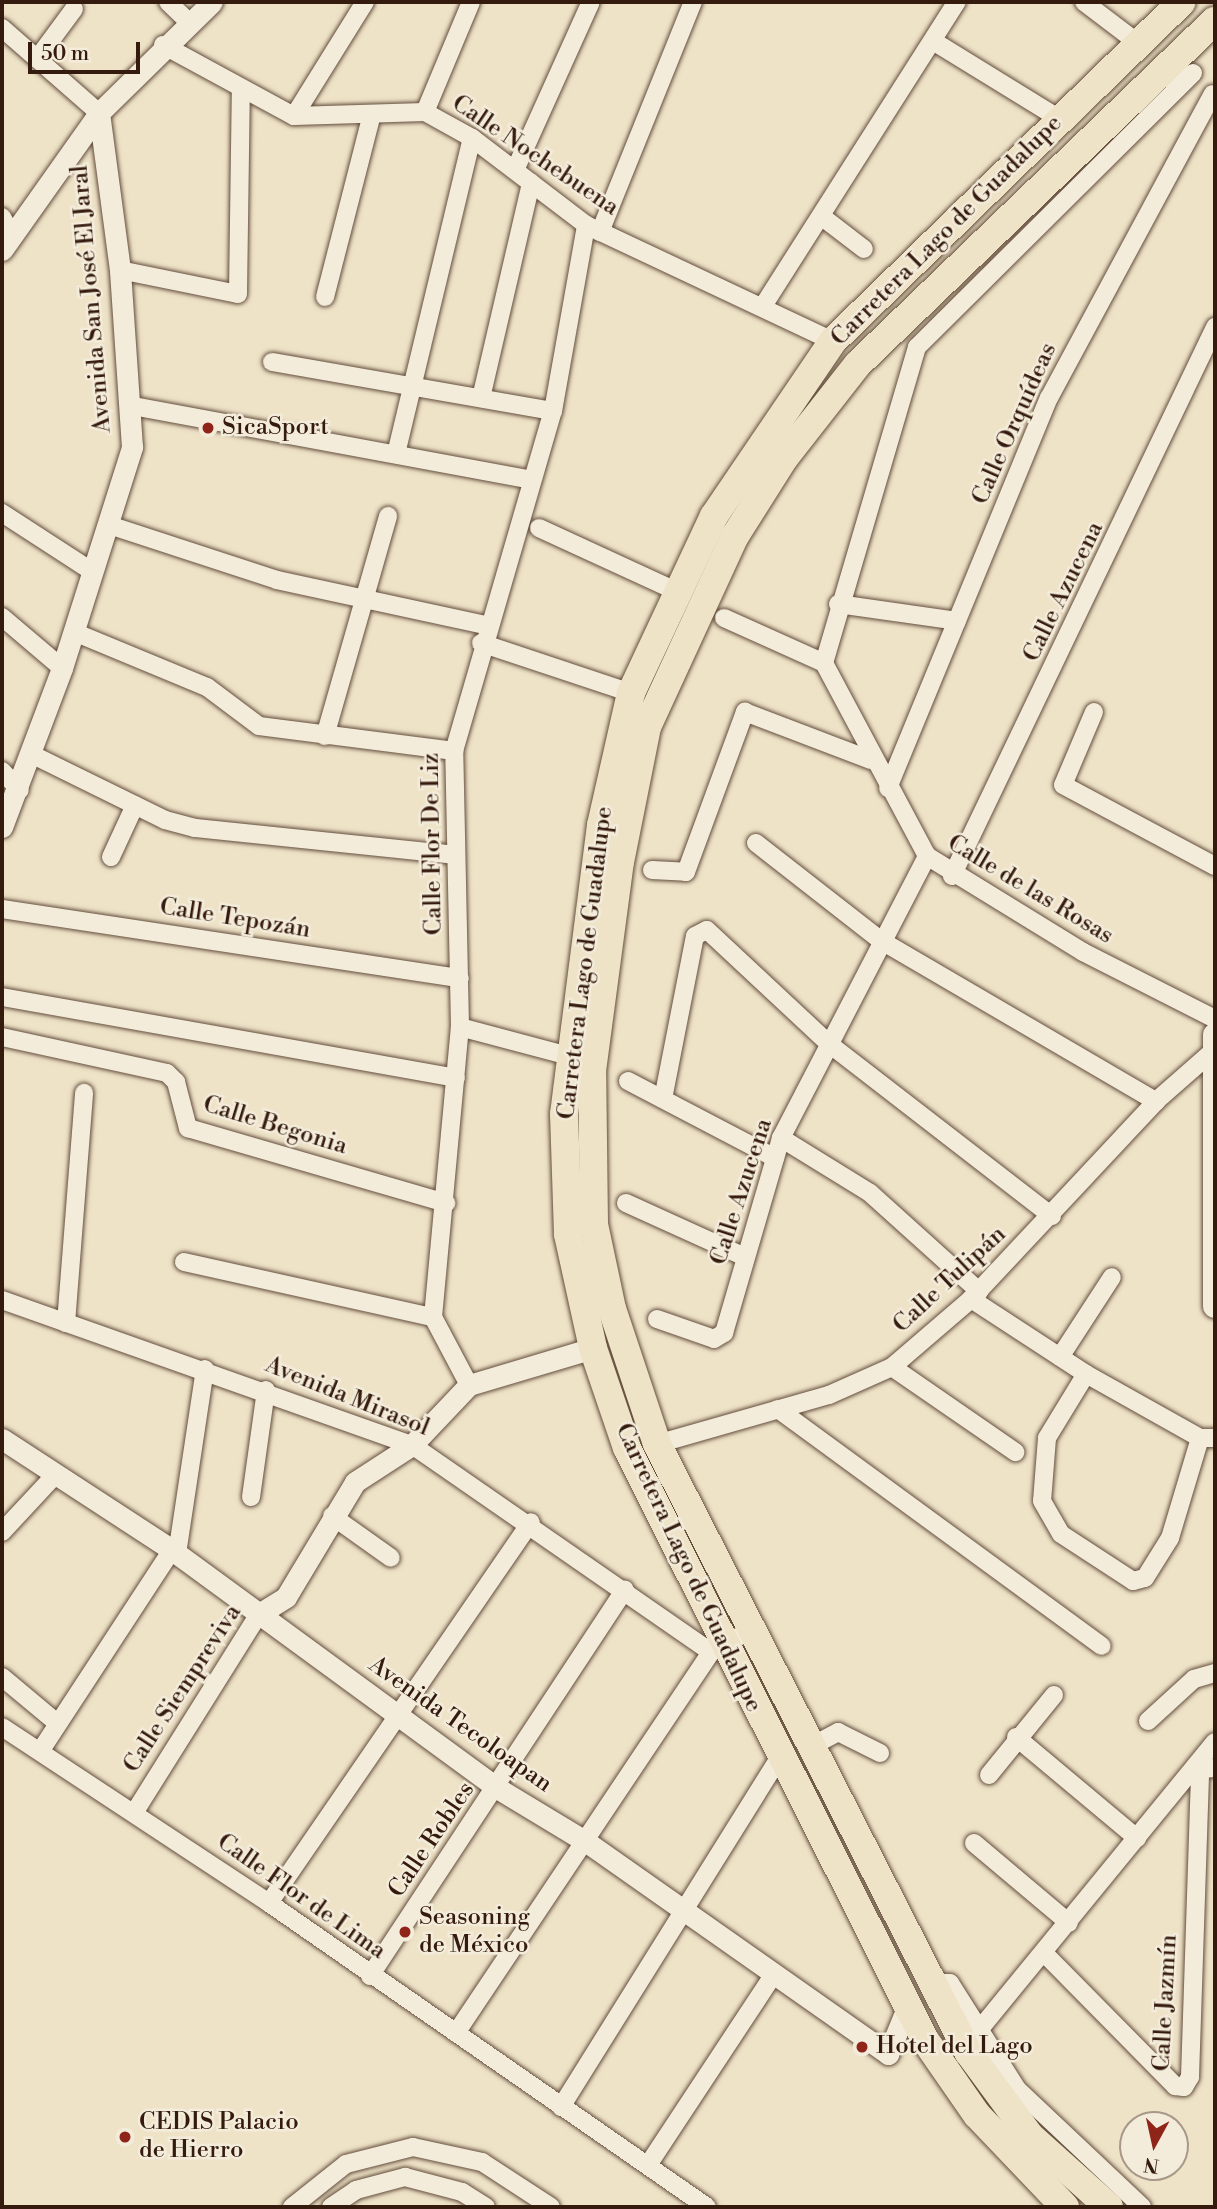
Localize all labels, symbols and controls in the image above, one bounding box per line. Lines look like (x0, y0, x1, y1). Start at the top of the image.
scale bar (32, 28, 144, 72)
text: 50 m (41, 41, 89, 67)
street label: Calle Nochebuena (446, 89, 624, 223)
street label: Carretera Lago de Guadalupe (825, 109, 1069, 353)
street label: Avenida San José El Jaral (66, 164, 118, 434)
street label: Calle Orquídeas (967, 339, 1063, 509)
place label: SicaSport (222, 414, 329, 442)
marker: SicaSport (200, 420, 216, 436)
street label: Calle Azucena (1018, 517, 1110, 667)
street label: Calle Flor De Liz (417, 752, 449, 936)
street label: Carretera Lago de Guadalupe (552, 805, 620, 1121)
street label: Calle de las Rosas (942, 829, 1118, 951)
street label: Calle Tepozán (158, 893, 312, 945)
street label: Calle Begonia (199, 1090, 351, 1162)
street label: Calle Azucena (705, 1115, 779, 1269)
street label: Calle Tulipán (888, 1220, 1012, 1340)
street label: Avenida Mirasol (261, 1351, 433, 1443)
street label: Carretera Lago de Guadalupe (608, 1419, 768, 1717)
street label: Calle Siempreviva (118, 1600, 248, 1778)
street label: Avenida Tecoloapan (363, 1651, 557, 1799)
street label: Calle Robles (383, 1777, 481, 1903)
street label: Calle Flor de Lima (211, 1828, 391, 1966)
place label: Seasoning de México (419, 1904, 530, 1960)
marker: Seasoning de México (397, 1924, 413, 1940)
street label: Calle Jazmín (1148, 1934, 1184, 2072)
place label: Hotel del Lago (876, 2033, 1033, 2061)
marker: Hotel del Lago (854, 2039, 870, 2055)
place label: CEDIS Palacio de Hierro (139, 2109, 299, 2165)
north arrow (1119, 2111, 1189, 2181)
marker: CEDIS Palacio de Hierro (117, 2129, 133, 2145)
text: N (1142, 2152, 1160, 2178)

